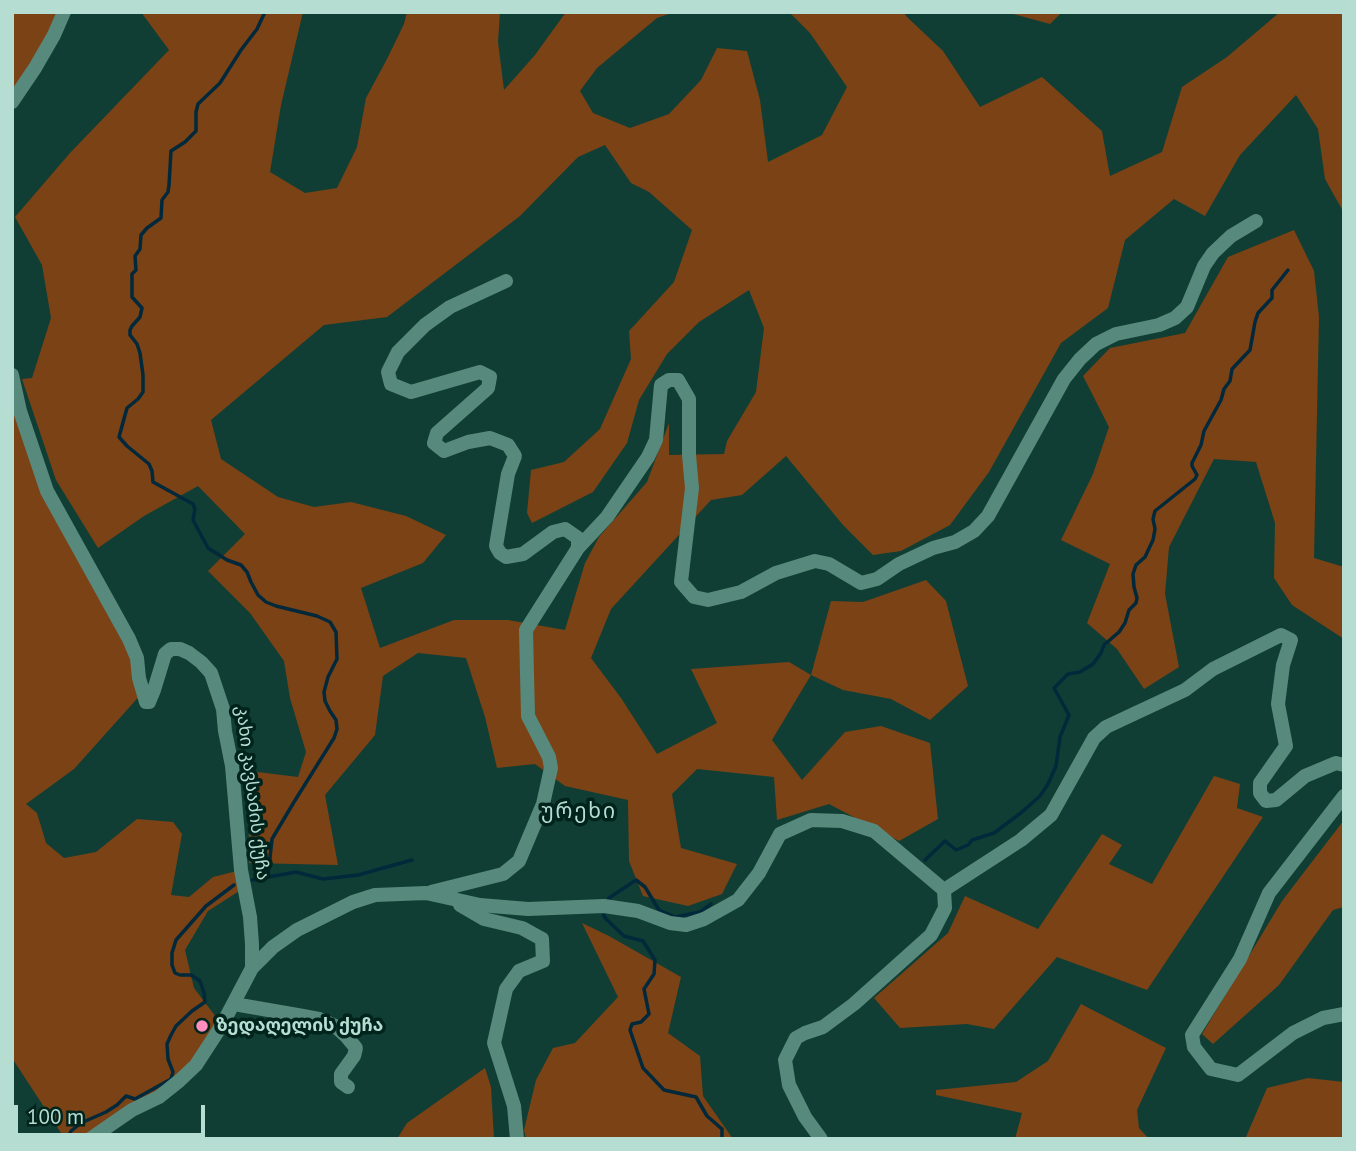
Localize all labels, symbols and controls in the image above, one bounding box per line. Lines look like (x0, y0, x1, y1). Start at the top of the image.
street label: კახი კავსაძის ქუჩა (231, 705, 273, 881)
district label: ურეხი (542, 799, 616, 825)
place label: ზედაღელის ქუჩა (216, 1015, 383, 1037)
marker: ზედაღელის ქუჩა (194, 1018, 210, 1034)
scale bar (18, 1092, 208, 1136)
text: 100 m (27, 1103, 84, 1130)

